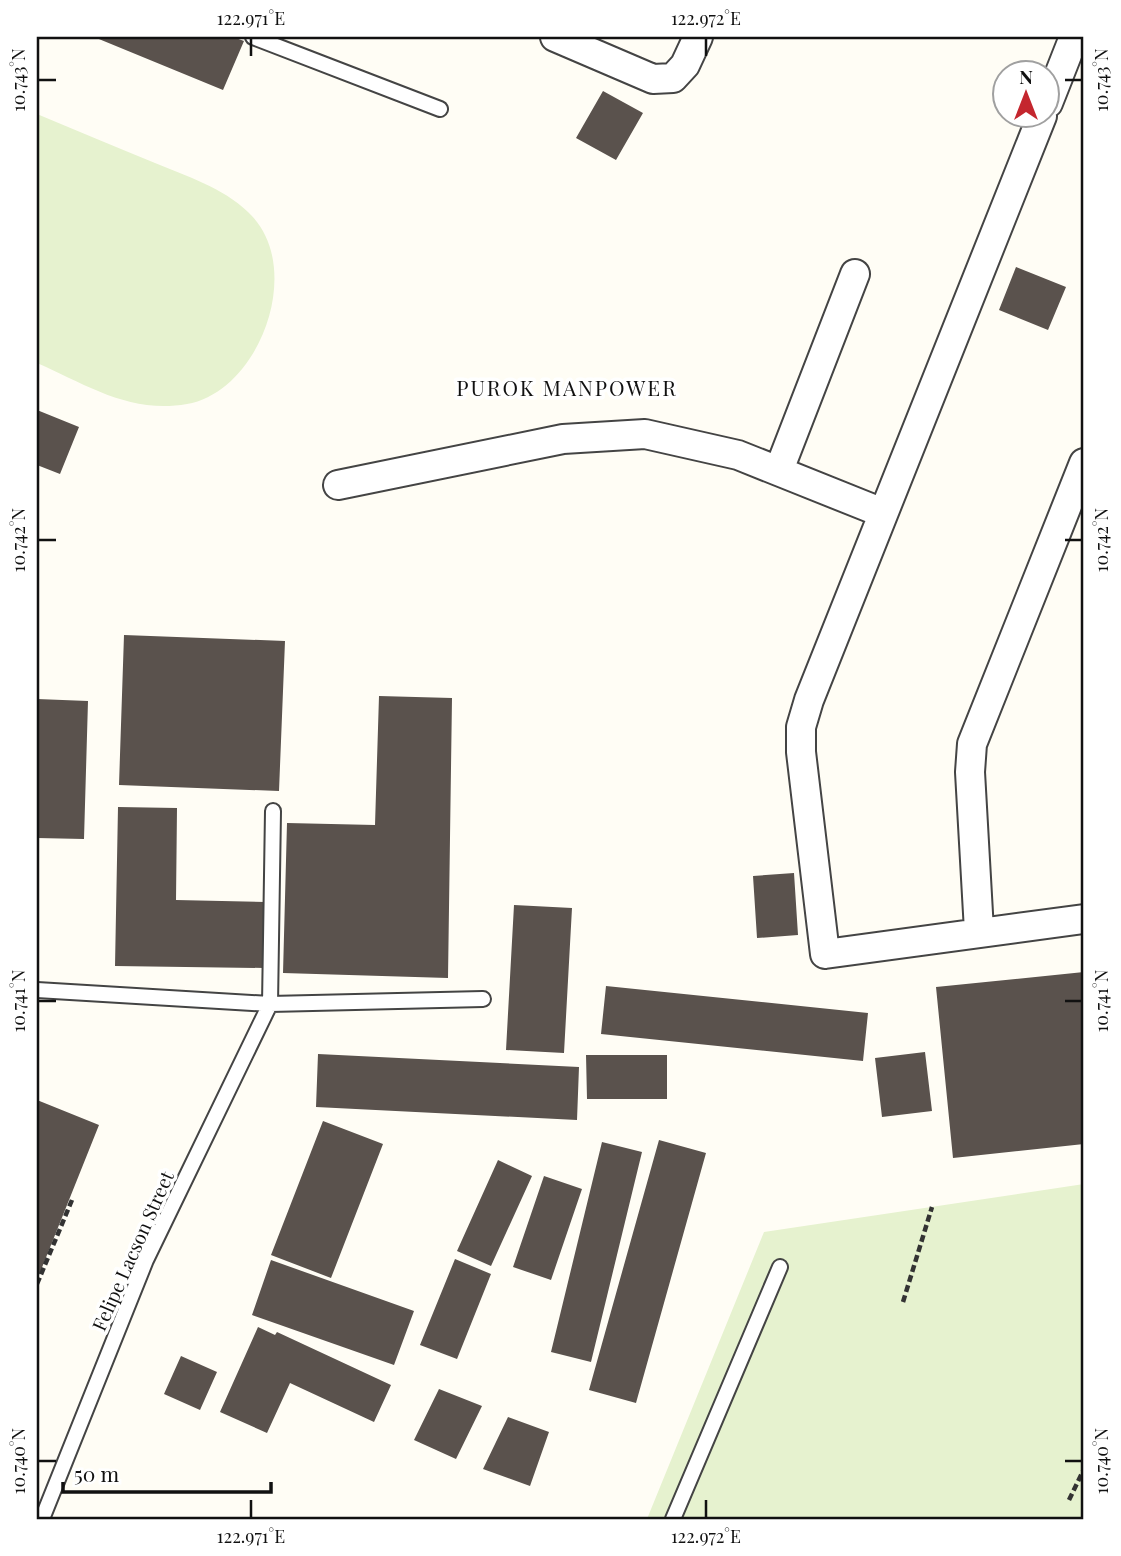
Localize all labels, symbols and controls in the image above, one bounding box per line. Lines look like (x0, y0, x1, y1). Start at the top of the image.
text: 122.971°E (217, 6, 285, 30)
text: 122.972°E (671, 6, 741, 30)
text: 10.743°N (6, 48, 30, 112)
text: 10.743°N (1089, 48, 1113, 112)
north arrow (992, 60, 1062, 130)
text: N (1019, 63, 1033, 89)
district label: PUROK MANPOWER (456, 373, 678, 401)
text: 10.742°N (6, 507, 30, 572)
text: 10.742°N (1089, 507, 1113, 572)
text: 10.741°N (6, 969, 30, 1032)
text: 10.741°N (1089, 969, 1113, 1032)
street label: Felipe Lacson Street (85, 1166, 179, 1335)
text: 10.740°N (6, 1427, 30, 1494)
text: 10.740°N (1089, 1427, 1113, 1494)
scale bar (63, 1451, 271, 1495)
text: 50 m (74, 1459, 120, 1487)
text: 122.971°E (217, 1524, 285, 1548)
text: 122.972°E (671, 1524, 741, 1548)

